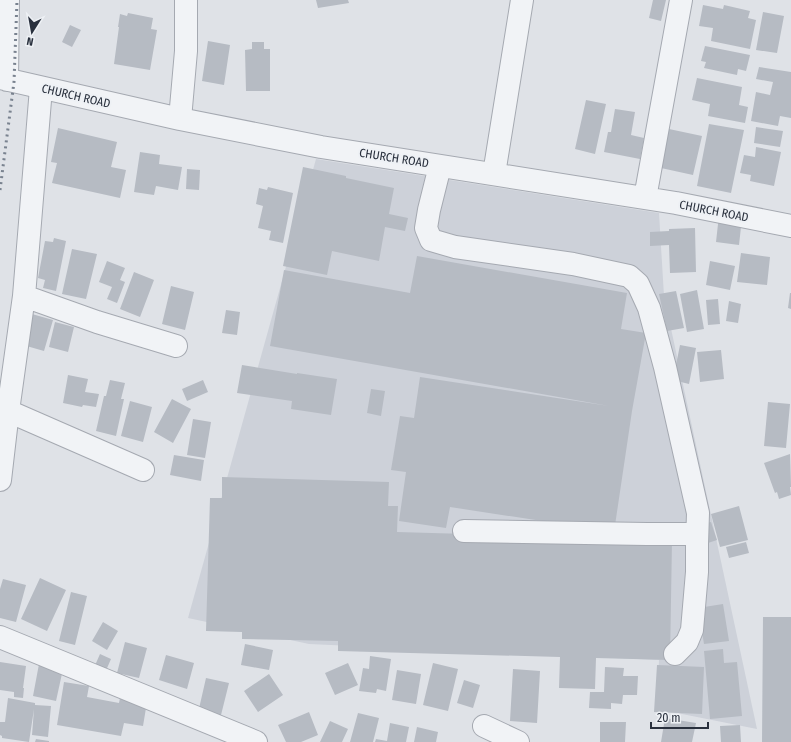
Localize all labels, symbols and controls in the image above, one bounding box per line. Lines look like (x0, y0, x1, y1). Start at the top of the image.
north arrow (12, 12, 52, 52)
text: N (26, 34, 35, 48)
street label: CHURCH ROAD (40, 81, 112, 111)
street label: CHURCH ROAD (358, 146, 430, 170)
street label: CHURCH ROAD (678, 197, 750, 225)
scale bar (651, 704, 708, 730)
text: 20 m (657, 711, 681, 725)

